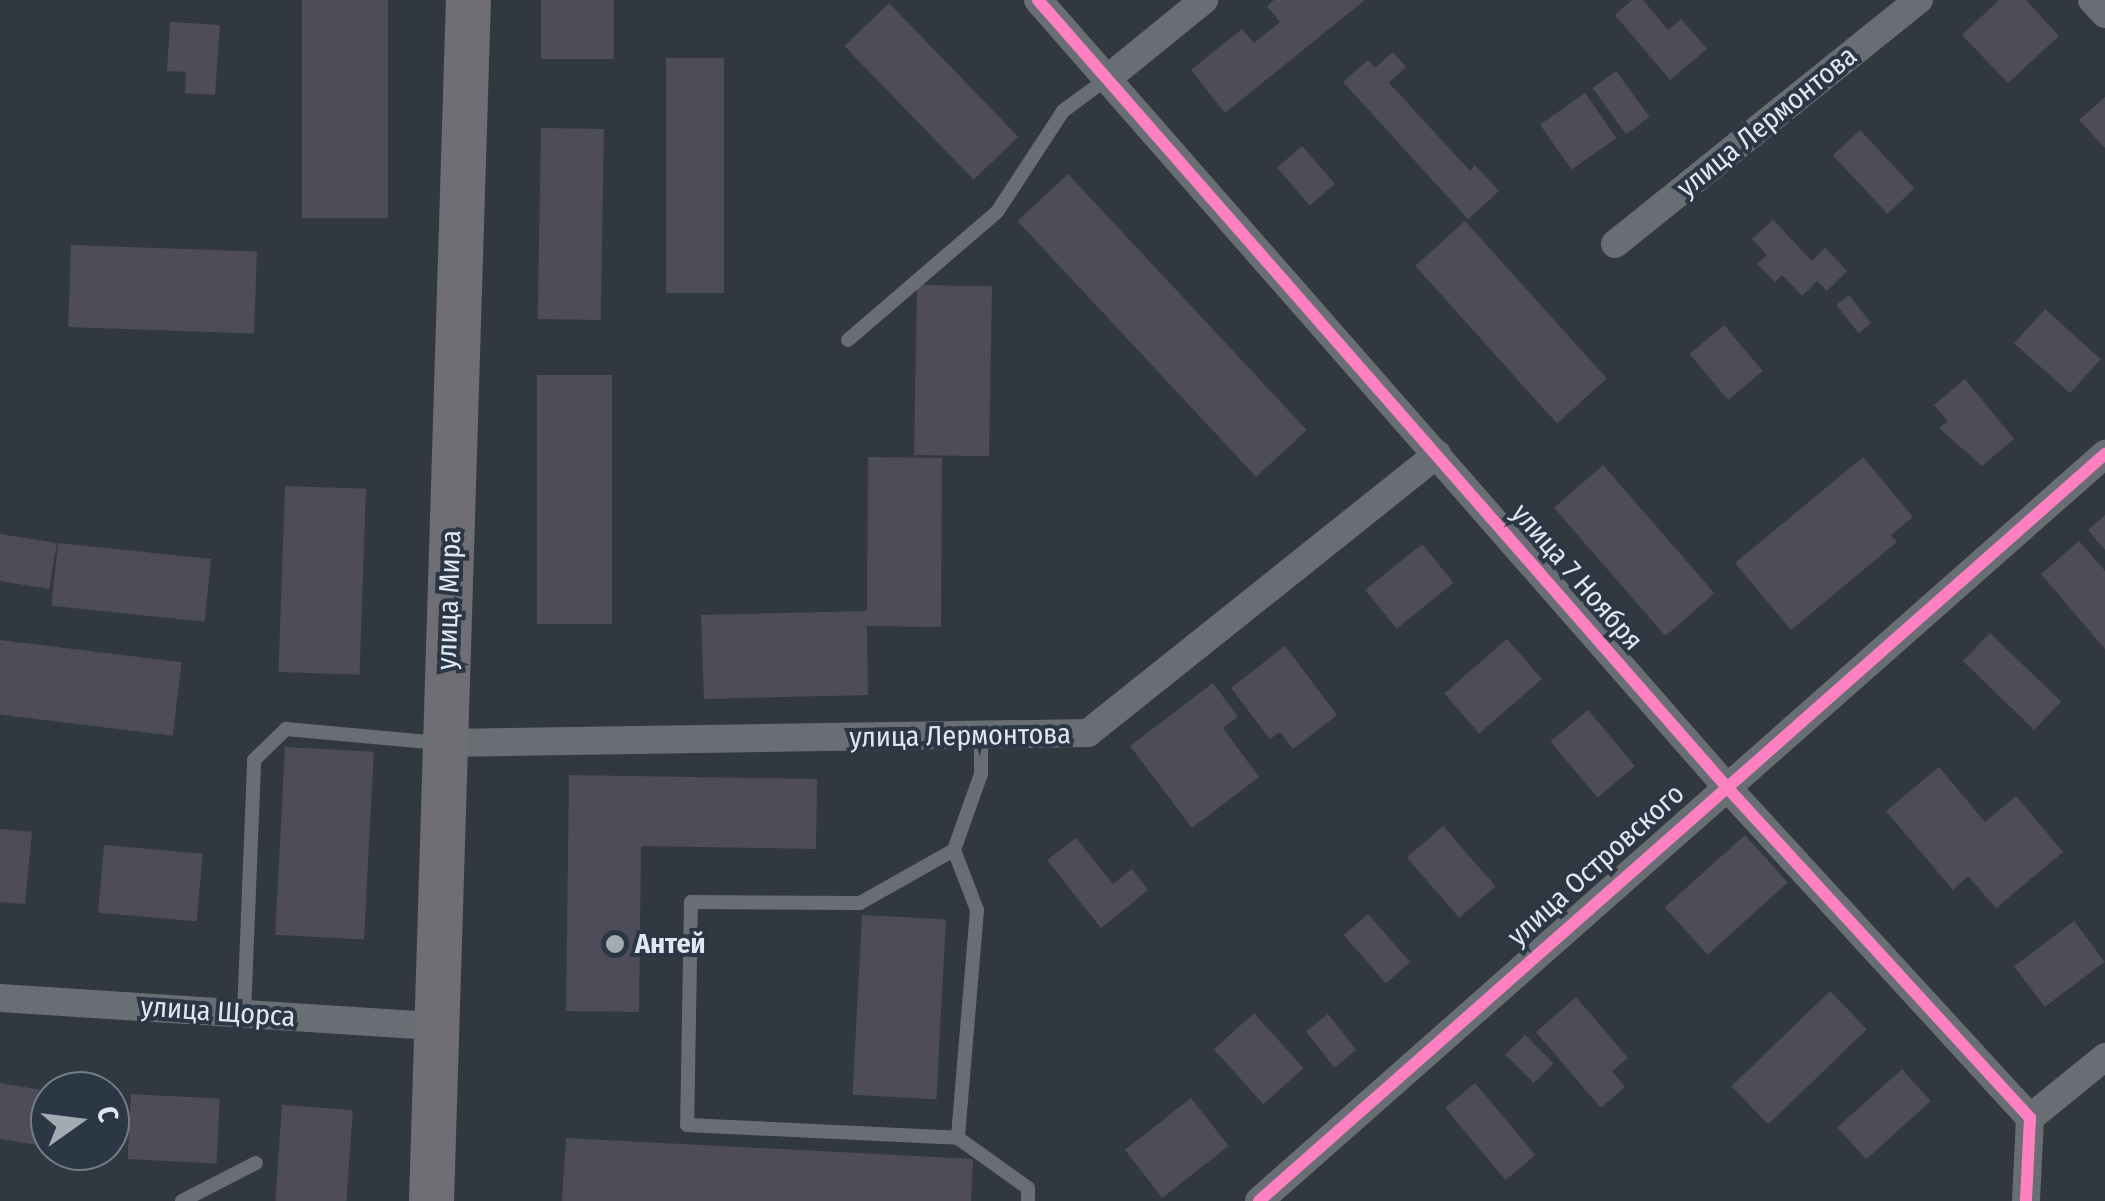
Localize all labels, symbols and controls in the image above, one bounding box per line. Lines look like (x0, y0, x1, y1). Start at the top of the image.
street label: улица Лермонтова (1670, 39, 1864, 205)
street label: улица 7 Ноября (1504, 497, 1650, 657)
street label: улица Мира (430, 529, 468, 671)
street label: улица Лермонтова (849, 717, 1071, 755)
street label: улица Островского (1501, 777, 1691, 953)
place label: Антей (635, 927, 706, 961)
marker: Антей (604, 933, 626, 955)
street label: улица Щорса (139, 990, 297, 1034)
north arrow (30, 1071, 130, 1171)
text: С (90, 1103, 125, 1125)

